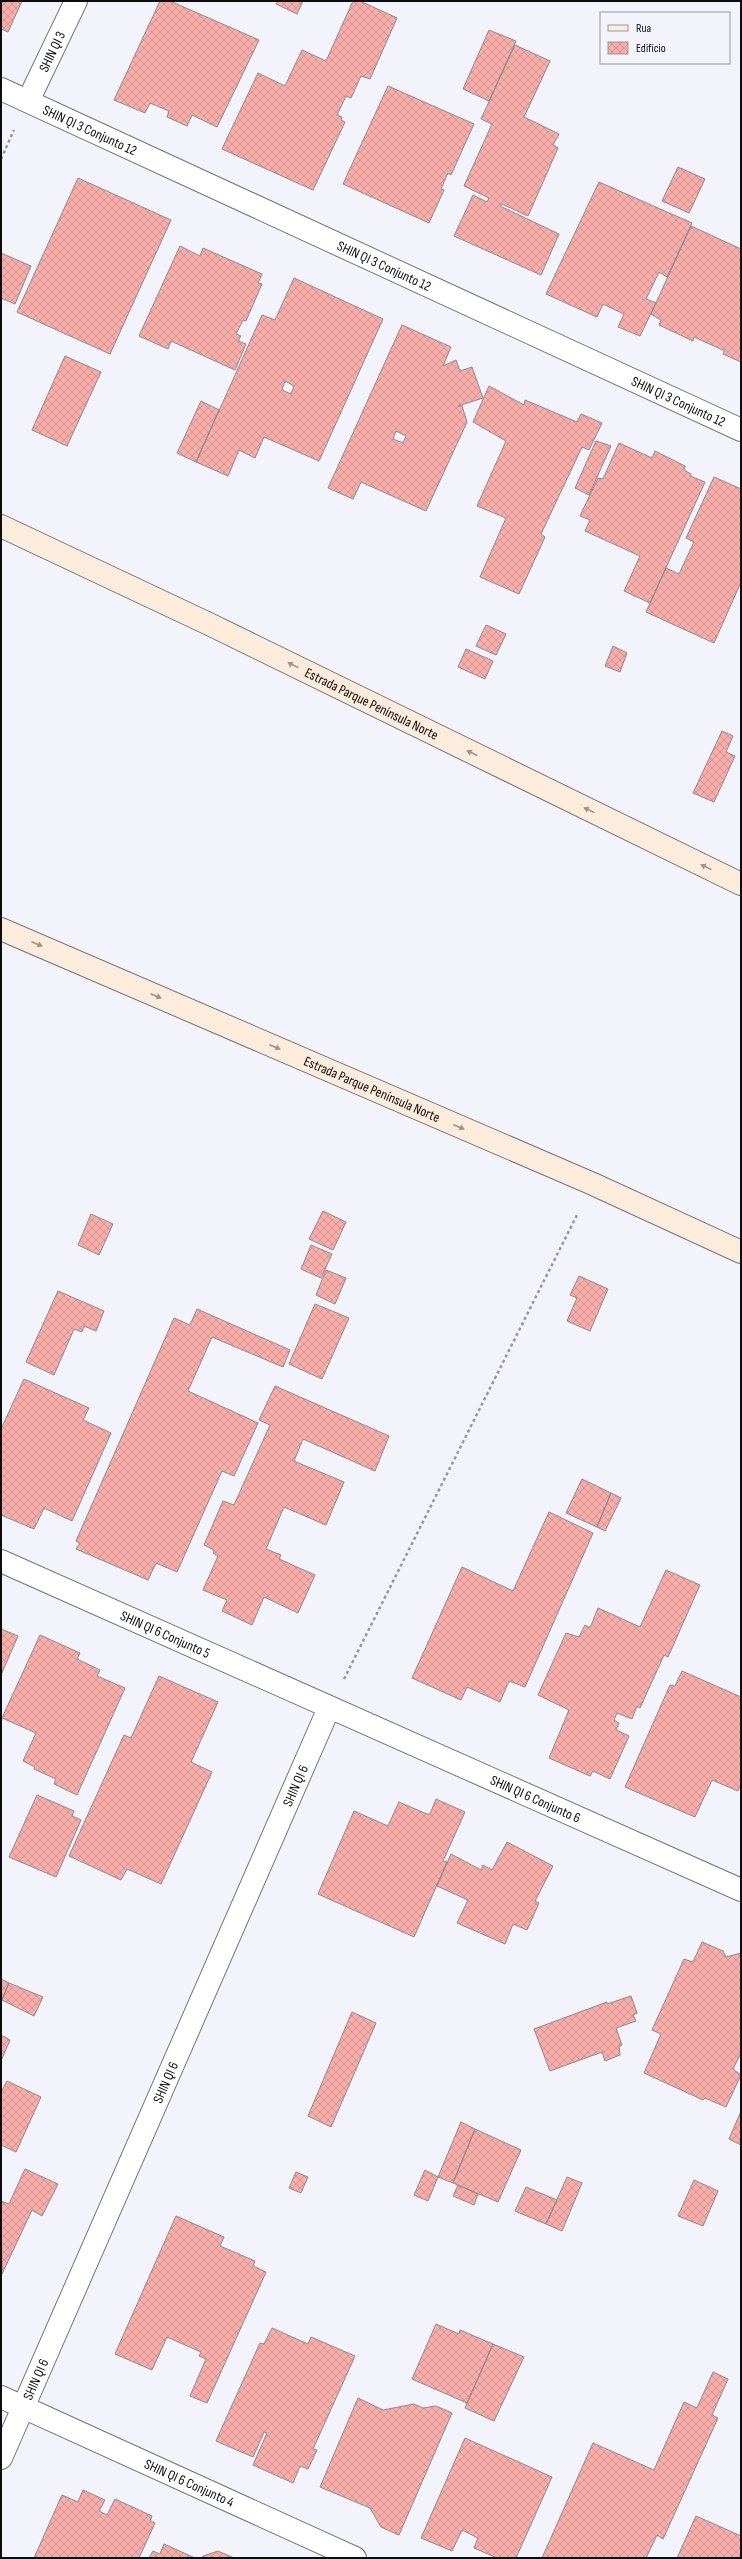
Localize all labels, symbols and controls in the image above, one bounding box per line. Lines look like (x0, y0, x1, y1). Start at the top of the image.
legend (600, 12, 730, 64)
text: Rua (636, 21, 652, 36)
street label: SHIN QI 3 (35, 28, 69, 75)
text: Edifício (636, 41, 666, 56)
street label: SHIN QI 3 Conjunto 12 (40, 102, 140, 160)
street label: SHIN QI 3 Conjunto 12 (334, 237, 434, 295)
street label: SHIN QI 3 Conjunto 12 (629, 373, 728, 431)
one-way arrow (287, 662, 298, 668)
street label: Estrada Parque Península Norte (302, 664, 441, 744)
one-way arrow (467, 750, 478, 756)
one-way arrow (584, 807, 595, 813)
one-way arrow (700, 864, 712, 870)
one-way arrow (31, 941, 42, 947)
one-way arrow (151, 993, 163, 999)
one-way arrow (270, 1044, 281, 1050)
street label: Estrada Parque Península Norte (301, 1053, 442, 1126)
one-way arrow (454, 1124, 466, 1130)
street label: SHIN QI 6 Conjunto 5 (118, 1607, 213, 1662)
street label: SHIN QI 6 (279, 1762, 312, 1809)
street label: SHIN QI 6 Conjunto 6 (488, 1772, 583, 1827)
street label: SHIN QI 6 (149, 2059, 182, 2106)
street label: SHIN QI 6 (19, 2356, 52, 2403)
street label: SHIN QI 6 Conjunto 4 (142, 2455, 237, 2511)

